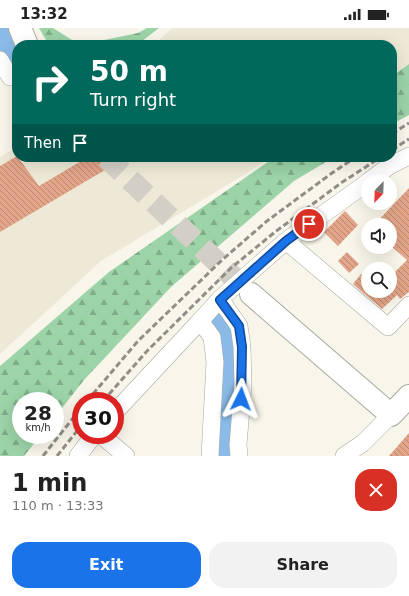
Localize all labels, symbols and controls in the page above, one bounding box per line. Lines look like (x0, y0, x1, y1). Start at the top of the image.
text: 13:32 (20, 5, 68, 23)
text: 50 m (90, 55, 168, 88)
icon: right (24, 56, 76, 108)
text: Turn right (90, 89, 176, 110)
icon: arrive (69, 132, 91, 154)
text: Then (24, 134, 61, 152)
north arrow (361, 174, 397, 210)
map controls (361, 174, 397, 298)
pin (292, 207, 326, 241)
icon: arrive (298, 213, 320, 235)
button: sound (361, 218, 397, 254)
button: search (361, 262, 397, 298)
position arrow (220, 378, 262, 420)
speed limit sign: 30 (72, 392, 124, 444)
text: 28 (24, 401, 52, 425)
text: km/h (25, 422, 51, 433)
text: 1 min (12, 469, 87, 497)
button: close (355, 469, 397, 511)
text: 110 m · 13:33 (12, 498, 103, 513)
button: Exit (12, 542, 201, 588)
button: Share (209, 542, 397, 588)

